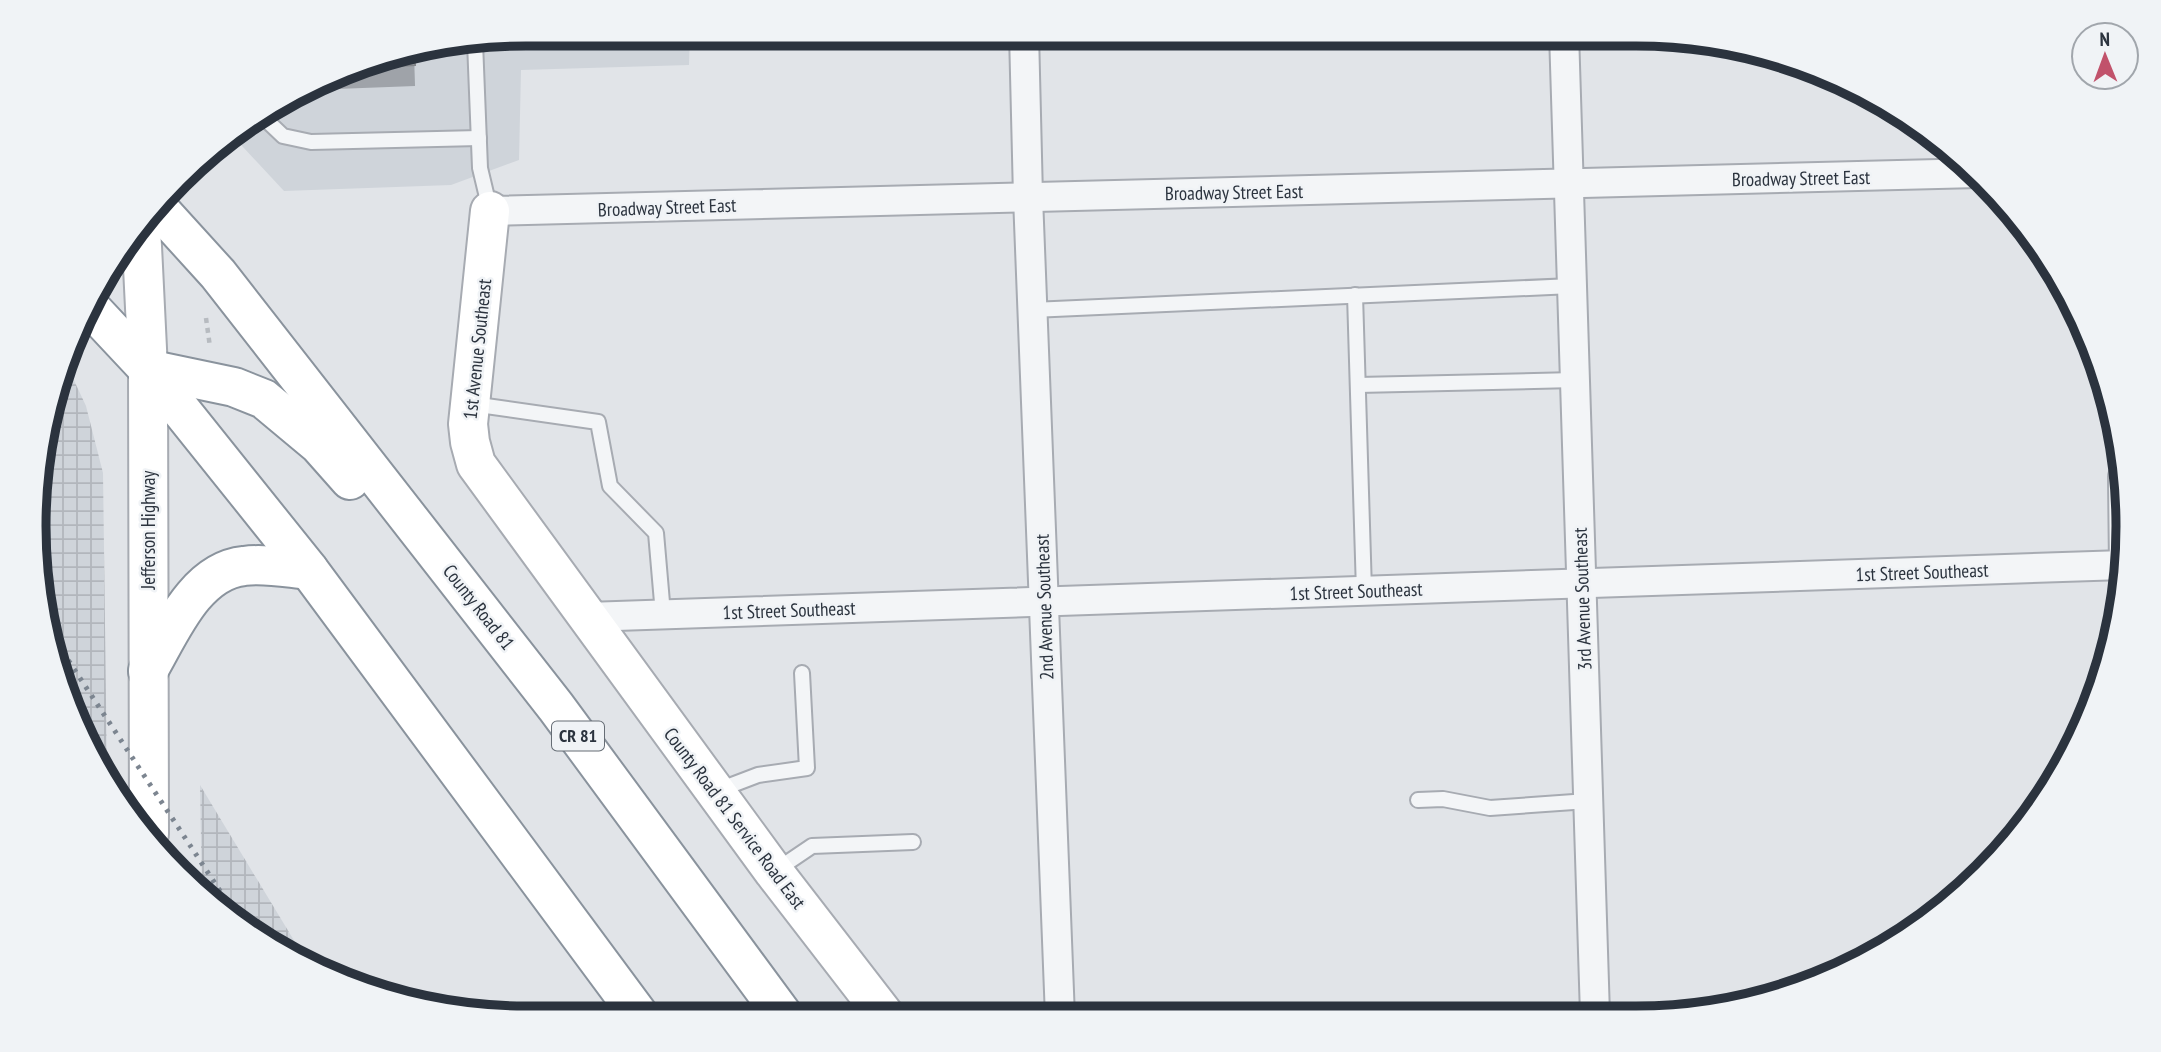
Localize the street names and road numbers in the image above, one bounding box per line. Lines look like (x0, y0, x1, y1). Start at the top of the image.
street label: Broadway Street East (1732, 165, 1871, 191)
street label: Broadway Street East (1165, 179, 1304, 205)
street label: Broadway Street East (597, 193, 737, 221)
street label: 1st Avenue Southeast (458, 277, 496, 420)
street label: Jefferson Highway (136, 470, 160, 590)
street label: 3rd Avenue Southeast (1567, 526, 1596, 671)
street label: 2nd Avenue Southeast (1029, 533, 1059, 680)
street label: 1st Street Southeast (1855, 558, 1990, 586)
street label: County Road 81 (438, 559, 520, 655)
street label: 1st Street Southeast (1289, 577, 1424, 605)
street label: 1st Street Southeast (722, 596, 857, 624)
road number: CR 81 (552, 722, 604, 750)
street label: County Road 81 Service Road East (659, 722, 812, 914)

